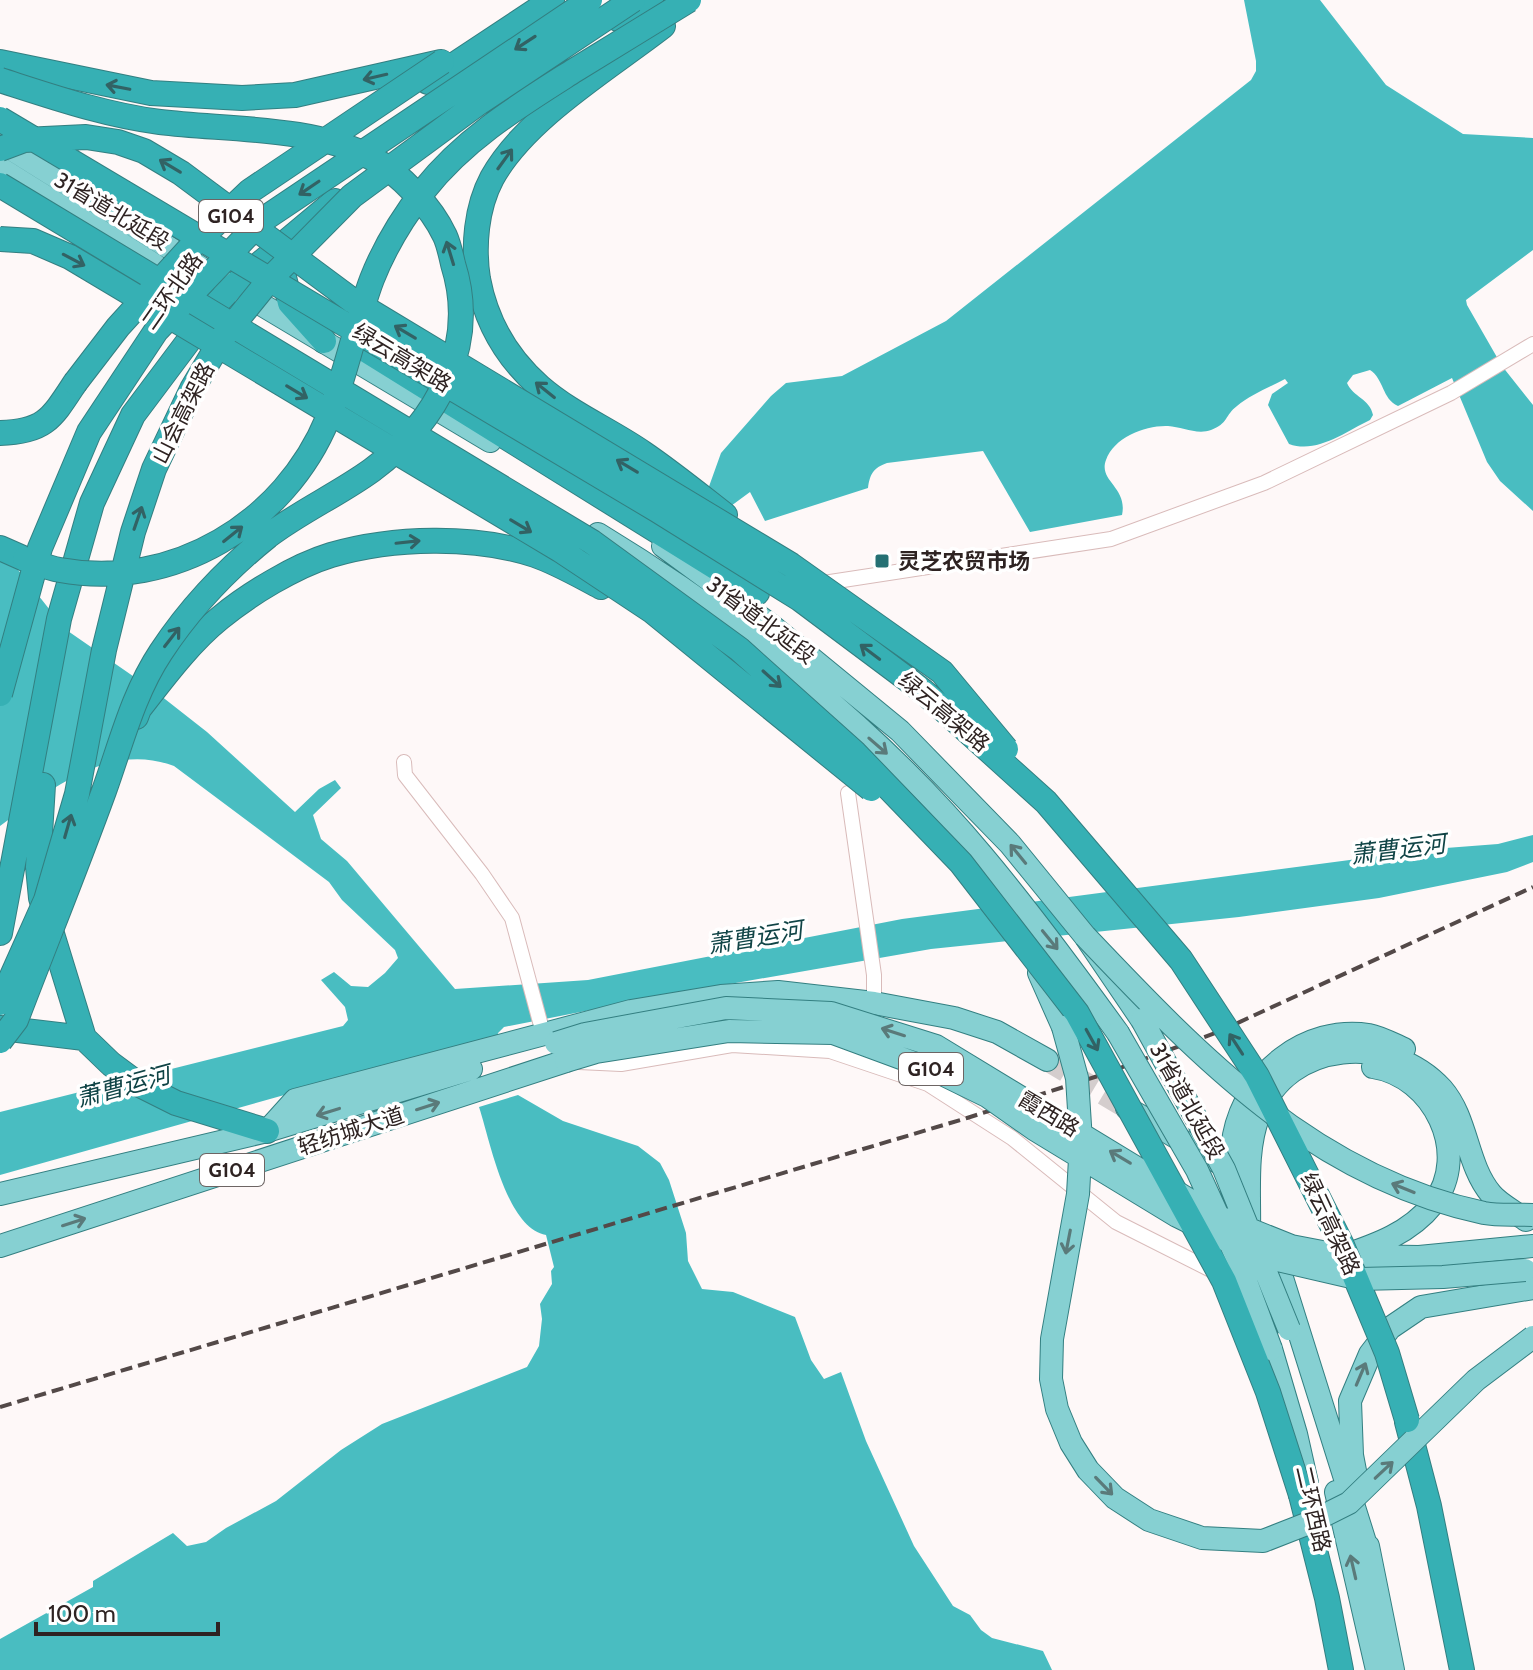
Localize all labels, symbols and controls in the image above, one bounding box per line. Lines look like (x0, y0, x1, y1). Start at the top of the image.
one-way arrow (514, 35, 536, 51)
one-way arrow (362, 70, 388, 85)
one-way arrow (105, 78, 131, 93)
one-way arrow (497, 149, 514, 171)
one-way arrow (158, 158, 182, 173)
street label: 31省道北延段 (50, 166, 174, 256)
one-way arrow (298, 181, 321, 197)
road number: G104 (199, 200, 263, 232)
one-way arrow (442, 240, 457, 266)
street label: 二环北路 (136, 247, 208, 335)
one-way arrow (61, 252, 85, 268)
street label: 绿云高架路 (348, 318, 456, 398)
one-way arrow (394, 324, 417, 340)
street label: 山会高架路 (146, 358, 220, 468)
one-way arrow (535, 382, 556, 399)
one-way arrow (285, 385, 308, 401)
one-way arrow (616, 458, 639, 474)
one-way arrow (131, 506, 146, 531)
one-way arrow (509, 518, 532, 534)
one-way arrow (222, 525, 243, 543)
one-way arrow (394, 535, 420, 550)
place label: 灵芝农贸市场 (898, 548, 1030, 575)
marker: 灵芝农贸市场 (873, 552, 891, 570)
street label: 31省道北延段 (701, 570, 821, 670)
one-way arrow (164, 627, 181, 648)
one-way arrow (860, 643, 882, 660)
street label: 绿云高架路 (893, 666, 995, 758)
one-way arrow (762, 669, 782, 687)
one-way arrow (867, 737, 887, 755)
one-way arrow (61, 814, 76, 840)
water label: 萧曹运河 (1349, 828, 1451, 869)
one-way arrow (1009, 844, 1027, 864)
water label: 萧曹运河 (705, 915, 809, 959)
one-way arrow (1042, 929, 1059, 950)
one-way arrow (881, 1024, 906, 1039)
one-way arrow (1084, 1028, 1100, 1051)
one-way arrow (1228, 1033, 1244, 1056)
street label: 31省道北延段 (1144, 1038, 1230, 1164)
road number: G104 (899, 1053, 963, 1085)
water label: 萧曹运河 (73, 1059, 177, 1112)
street label: 霞西路 (1014, 1085, 1084, 1143)
one-way arrow (415, 1098, 440, 1113)
street label: 轻纺城大道 (295, 1101, 407, 1161)
one-way arrow (316, 1105, 342, 1120)
one-way arrow (1109, 1149, 1132, 1165)
road number: G104 (200, 1154, 264, 1186)
street label: 绿云高架路 (1295, 1168, 1365, 1280)
one-way arrow (1391, 1180, 1416, 1195)
one-way arrow (61, 1214, 86, 1228)
one-way arrow (1060, 1229, 1075, 1255)
one-way arrow (1355, 1362, 1370, 1387)
one-way arrow (1374, 1461, 1393, 1480)
street label: 二环西路 (1290, 1463, 1336, 1555)
one-way arrow (1094, 1476, 1113, 1496)
one-way arrow (1345, 1554, 1360, 1580)
scale bar (36, 1586, 218, 1636)
text: 100 m (48, 1599, 116, 1628)

